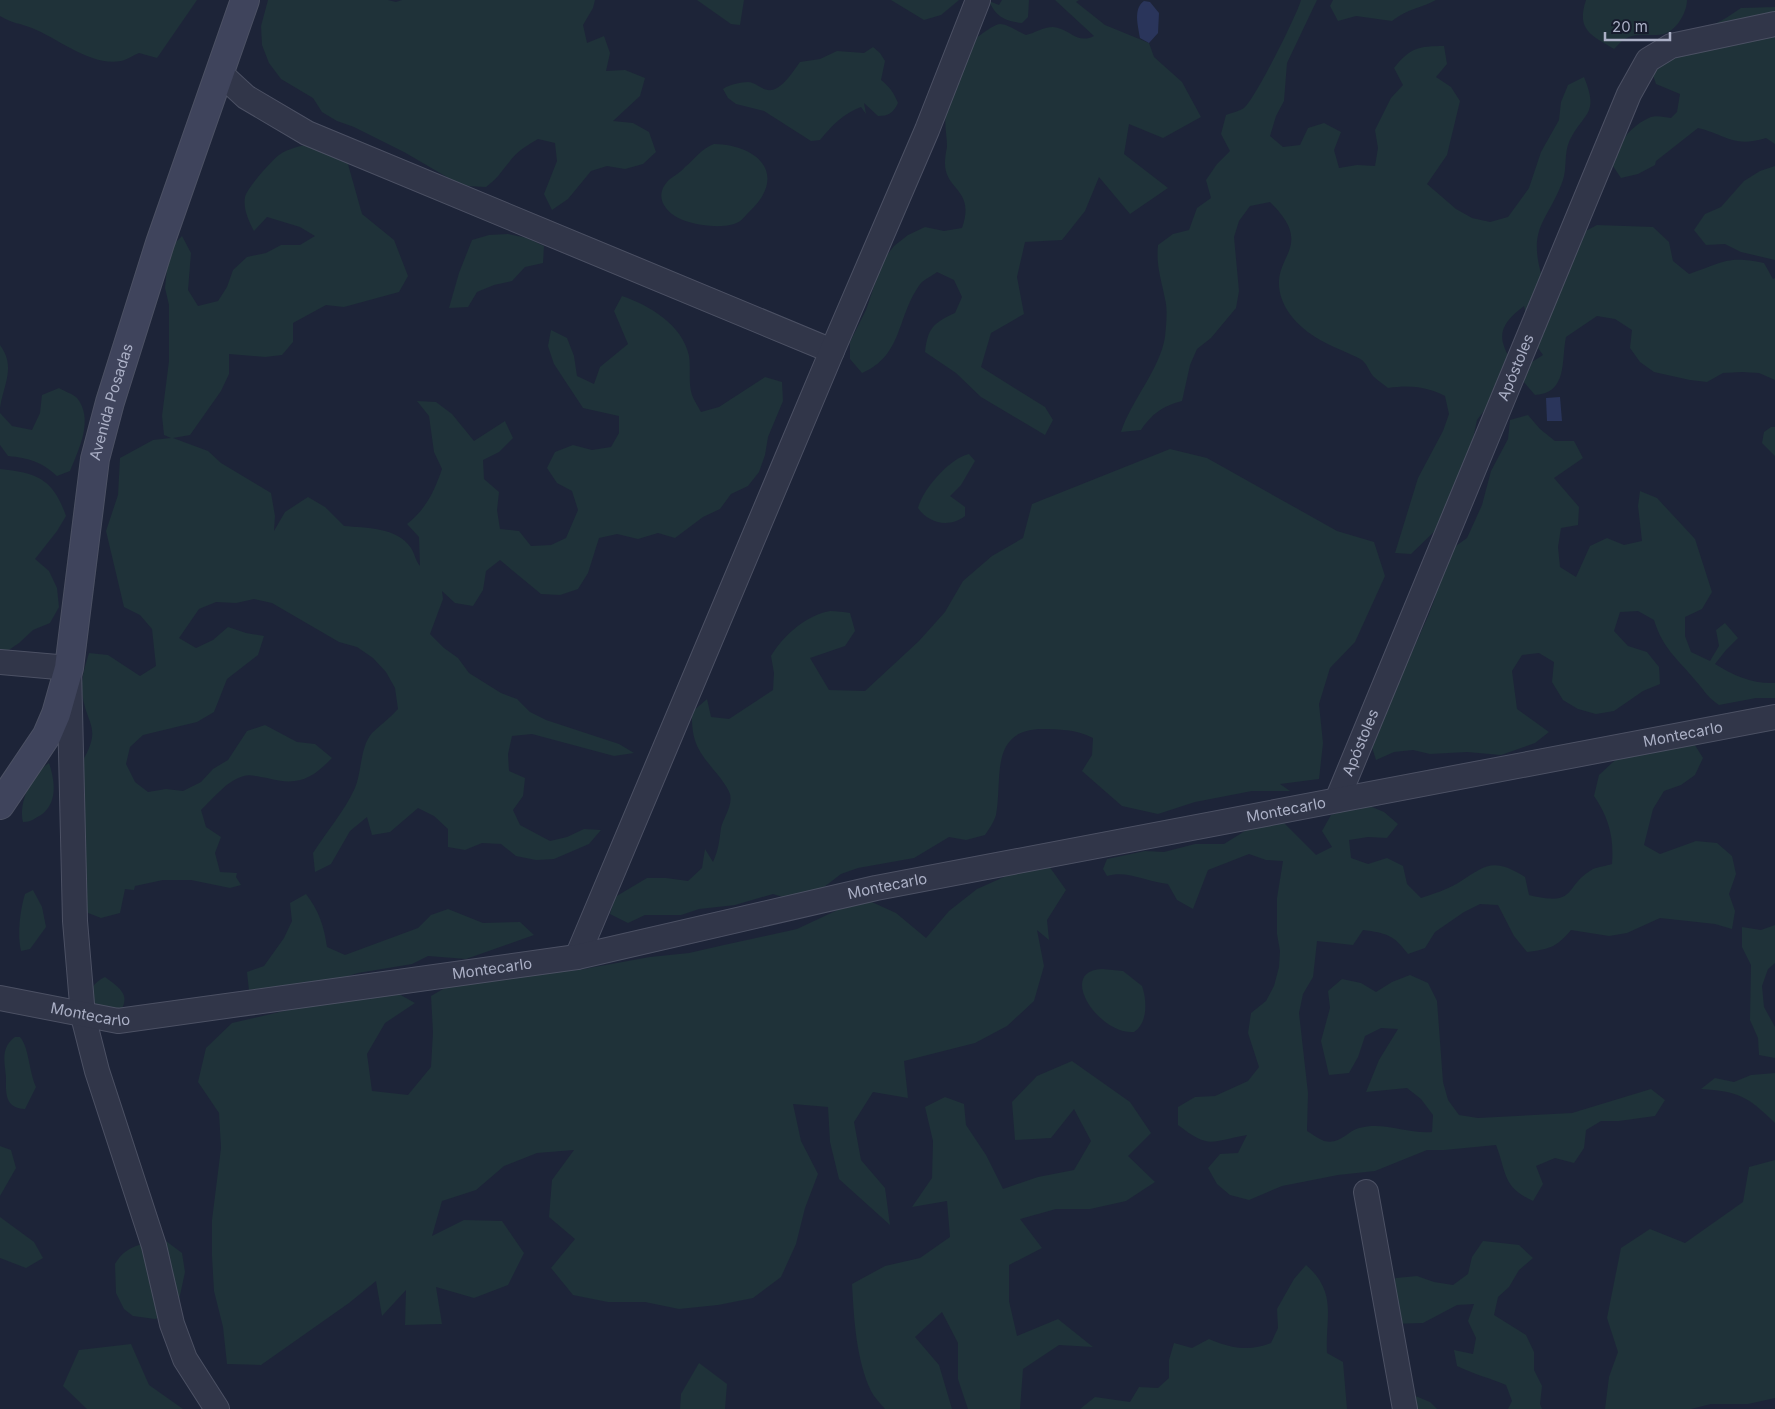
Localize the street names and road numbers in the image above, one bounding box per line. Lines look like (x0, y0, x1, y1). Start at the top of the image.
street label: Apóstoles (1493, 331, 1538, 404)
street label: Avenida Posadas (85, 341, 137, 462)
street label: Apóstoles (1338, 706, 1383, 779)
street label: Montecarlo (1642, 717, 1724, 751)
street label: Montecarlo (1245, 793, 1327, 826)
street label: Montecarlo (846, 868, 929, 903)
street label: Montecarlo (451, 953, 533, 983)
street label: Montecarlo (49, 998, 131, 1030)

